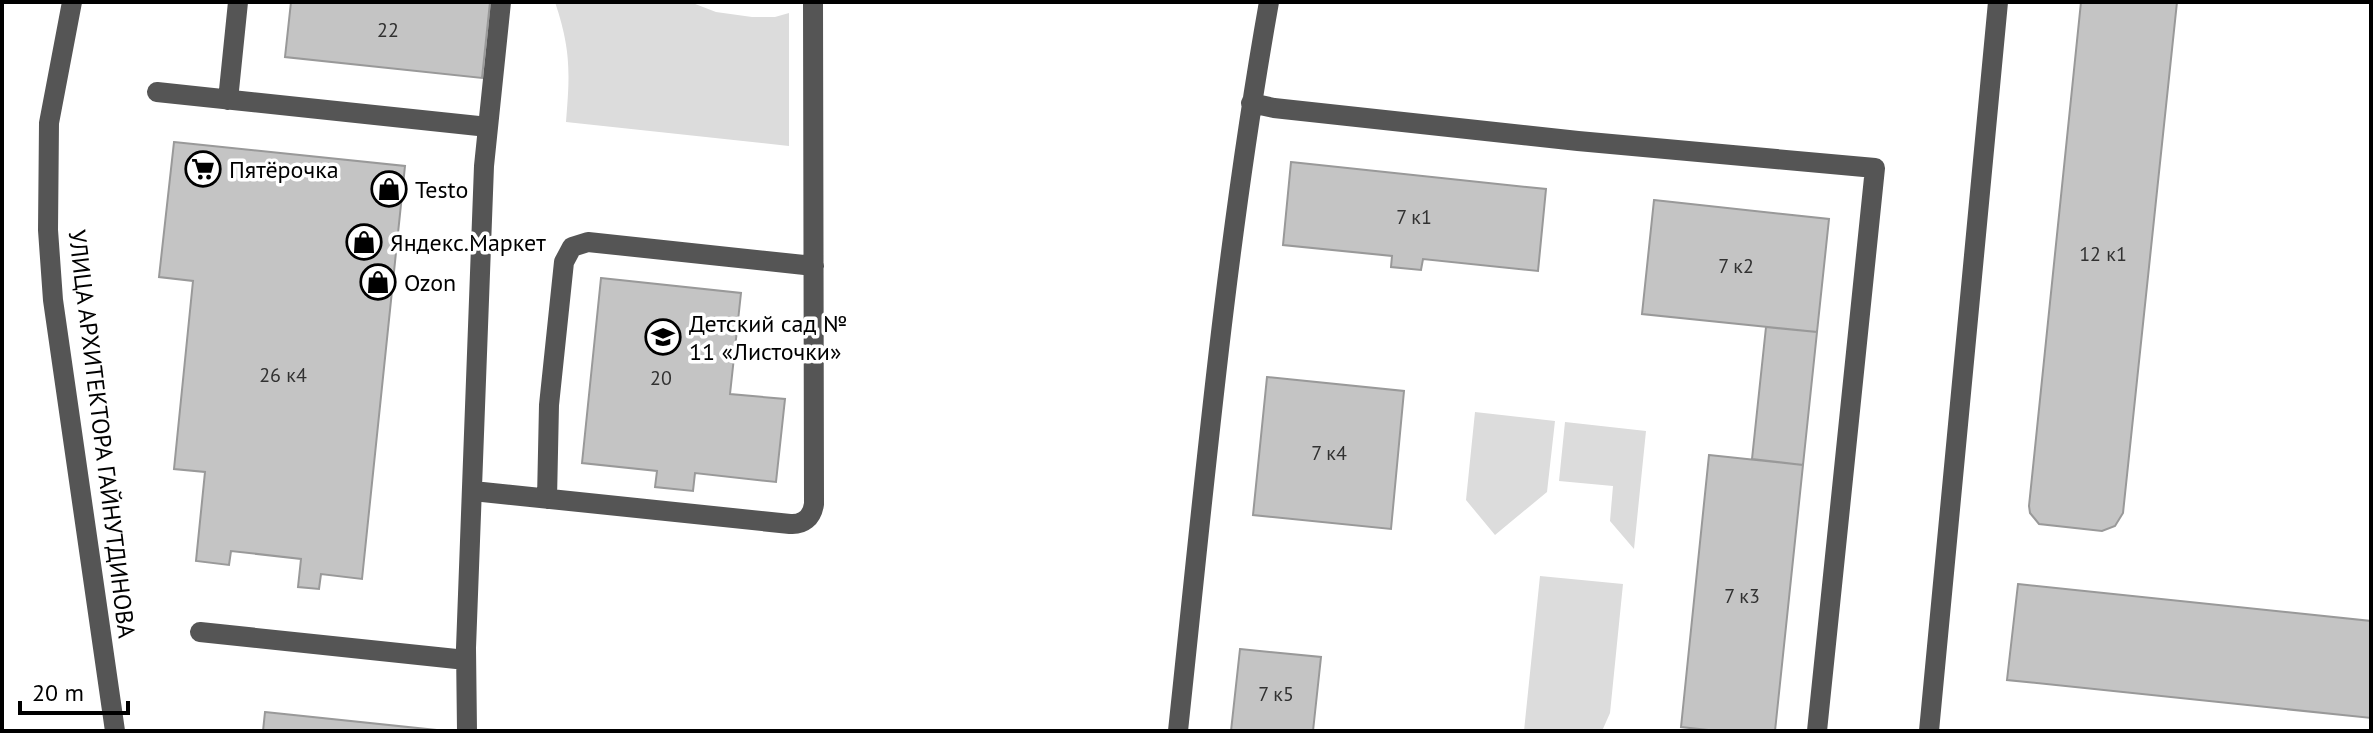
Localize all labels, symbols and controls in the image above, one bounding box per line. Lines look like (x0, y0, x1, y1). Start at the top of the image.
house number: 22 (377, 17, 399, 43)
supermarket icon: Пятёрочка (184, 150, 222, 188)
place label: Пятёрочка (229, 154, 339, 185)
shop icon: Testo (370, 170, 408, 208)
place label: Testo (415, 174, 468, 205)
house number: 7 к1 (1396, 204, 1432, 230)
shop icon: Яндекс.Маркет (345, 223, 383, 261)
place label: Яндекс.Маркет (390, 227, 546, 258)
street label: УЛИЦА АРХИТЕКТОРА ГАЙНУТДИНОВА (62, 228, 142, 640)
house number: 12 к1 (2079, 241, 2127, 267)
house number: 7 к2 (1718, 253, 1754, 279)
shop icon: Ozon (359, 263, 397, 301)
place label: Ozon (404, 267, 456, 298)
place label: Детский сад № 11 «Листочки» (689, 308, 847, 367)
school or university icon: Детский сад № 11 «Листочки» (644, 318, 682, 356)
house number: 26 к4 (259, 362, 307, 388)
house number: 20 (650, 365, 672, 391)
house number: 7 к4 (1311, 440, 1347, 466)
house number: 7 к3 (1724, 583, 1760, 609)
scale bar (20, 665, 128, 715)
text: 20 m (32, 677, 84, 708)
house number: 7 к5 (1258, 681, 1294, 707)

